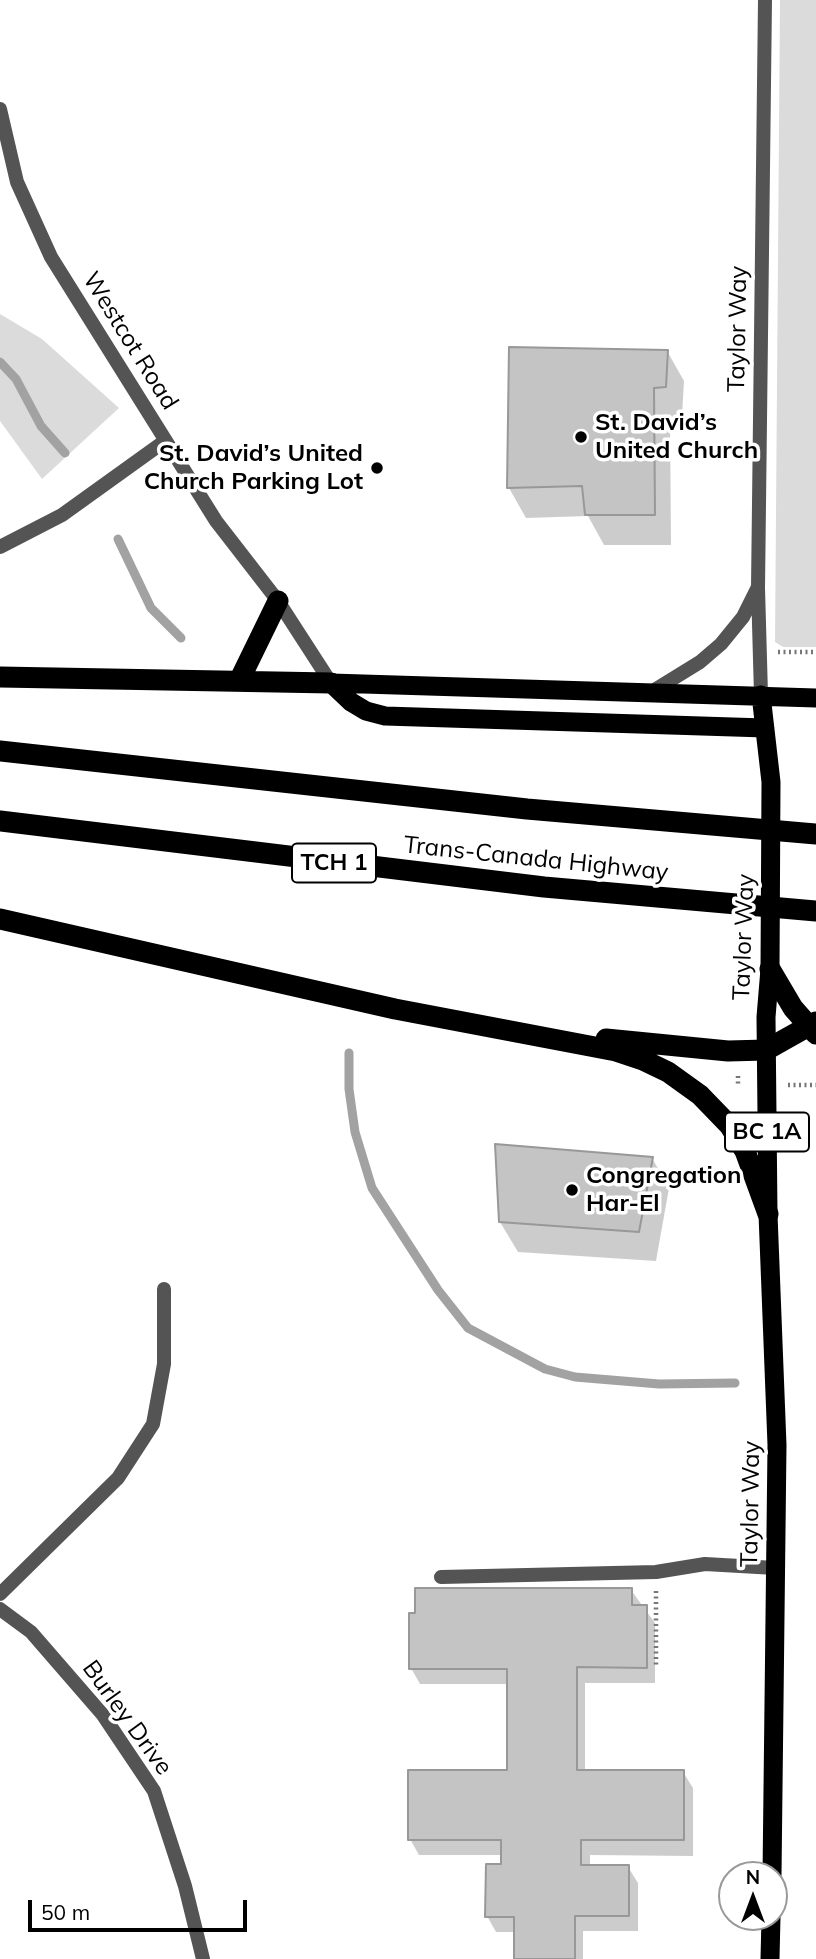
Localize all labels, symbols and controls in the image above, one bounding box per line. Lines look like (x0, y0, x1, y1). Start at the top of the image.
street label: Taylor Way (722, 266, 754, 392)
street label: Westcot Road (76, 267, 184, 415)
place label: St. David’s United Church (595, 409, 758, 465)
marker: St. David’s United Church (573, 429, 589, 445)
place label: St. David’s United Church Parking Lot (144, 440, 363, 496)
marker: St. David’s United Church Parking Lot (369, 460, 385, 476)
street label: Trans-Canada Highway (402, 831, 670, 887)
road number: TCH 1 (292, 844, 376, 883)
street label: Taylor Way (727, 873, 761, 1001)
road number: BC 1A (725, 1112, 809, 1152)
place label: Congregation Har-El (586, 1162, 741, 1218)
marker: Congregation Har-El (564, 1182, 580, 1198)
street label: Taylor Way (735, 1441, 767, 1567)
street label: Burley Drive (76, 1655, 178, 1781)
north arrow (718, 1861, 788, 1931)
text: N (746, 1865, 760, 1889)
scale bar (32, 1885, 250, 1929)
text: 50 m (41, 1899, 90, 1925)

